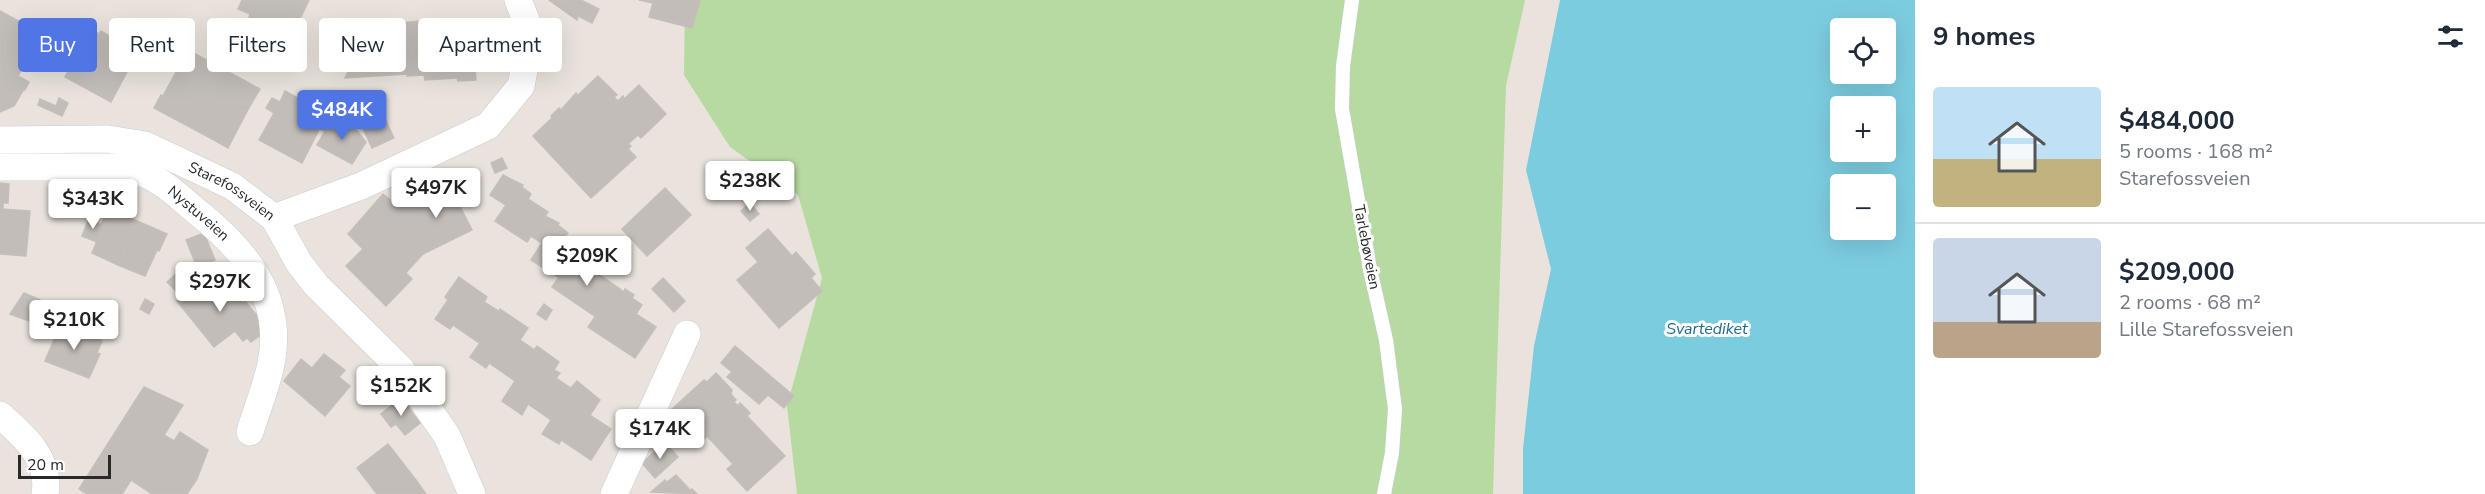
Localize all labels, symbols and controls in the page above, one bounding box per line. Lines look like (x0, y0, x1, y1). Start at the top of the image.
chip: Buy (18, 18, 97, 72)
chip: Rent (109, 18, 195, 72)
chip: Filters (207, 18, 307, 72)
chip: New (319, 18, 406, 72)
chip: Apartment (418, 18, 562, 72)
map controls (1830, 18, 1896, 240)
button: locate (1830, 18, 1896, 84)
text: 9 homes (1933, 19, 2035, 54)
icon: filters (2434, 20, 2467, 53)
pin: $484K (300, 90, 384, 141)
text: $484K (311, 96, 373, 123)
button: + (1830, 96, 1896, 162)
text: $484,000 (2119, 103, 2235, 138)
icon: home (1981, 111, 2053, 183)
text: 5 rooms · 168 m² (2119, 138, 2273, 165)
street label: Starefossveien (185, 157, 279, 225)
pin: $238K (708, 161, 792, 212)
text: Starefossveien (2119, 165, 2251, 192)
text: $238K (719, 167, 781, 194)
pin: $497K (394, 168, 478, 219)
text: $497K (405, 174, 467, 201)
button: − (1830, 174, 1896, 240)
pin: $343K (51, 179, 135, 230)
street label: Nystuveien (164, 181, 234, 245)
text: $343K (62, 185, 124, 212)
street label: Tarlebøveien (1349, 203, 1385, 291)
pin: $209K (545, 236, 629, 287)
text: $209K (556, 242, 618, 269)
text: $209,000 (2119, 254, 2235, 289)
pin: $297K (178, 262, 262, 313)
icon: home (1981, 262, 2053, 334)
text: $297K (189, 268, 251, 295)
text: 2 rooms · 68 m² (2119, 289, 2261, 316)
pin: $210K (32, 300, 116, 351)
text: $210K (43, 306, 105, 333)
text: Lille Starefossveien (2119, 316, 2294, 343)
water label: Svartediket (1666, 318, 1748, 340)
pin: $152K (359, 366, 443, 417)
text: $152K (370, 372, 432, 399)
pin: $174K (618, 409, 702, 460)
text: $174K (629, 415, 691, 442)
scale bar (18, 452, 111, 480)
text: 20 m (27, 454, 64, 476)

